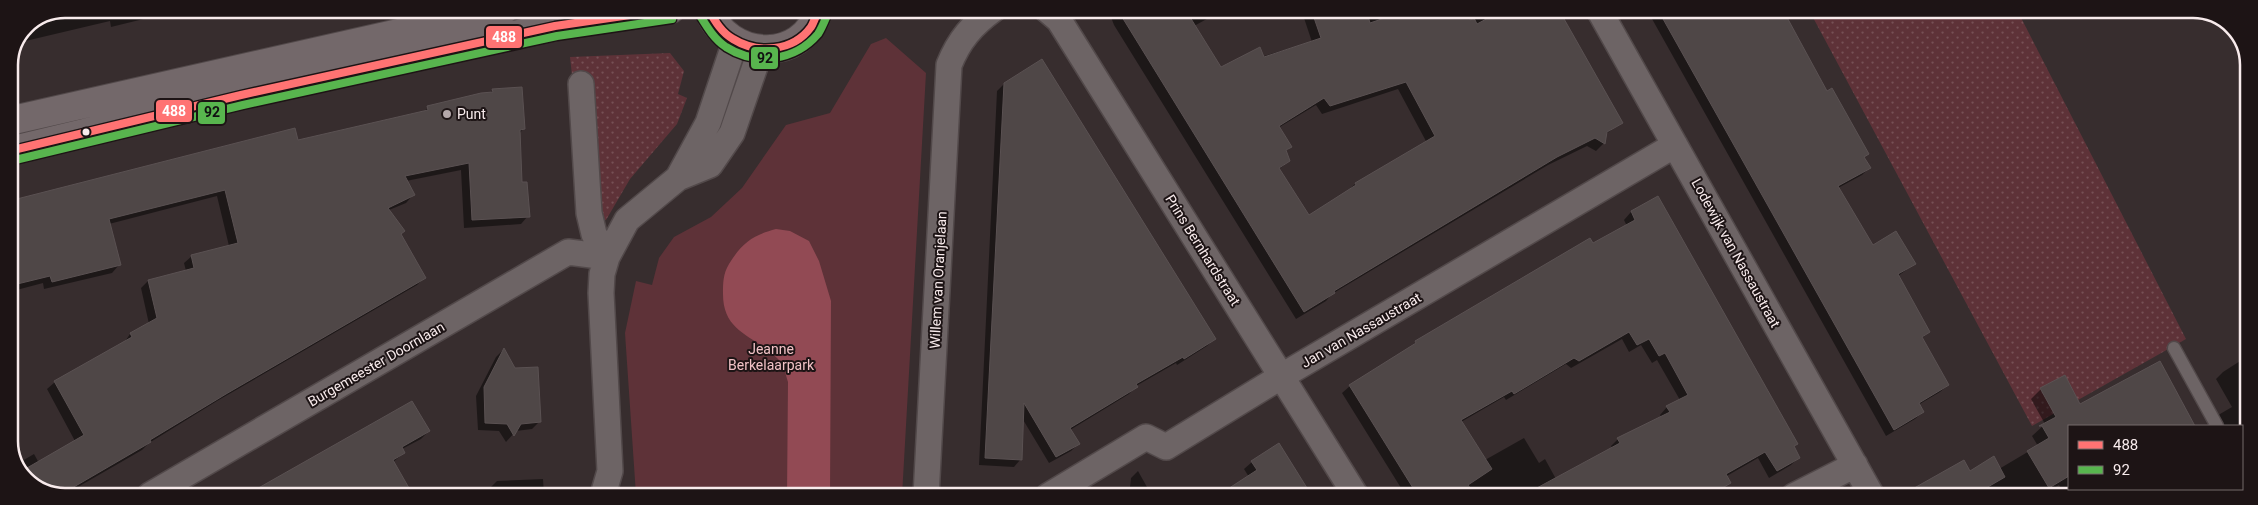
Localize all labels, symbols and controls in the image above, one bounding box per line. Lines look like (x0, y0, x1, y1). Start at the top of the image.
line badge: 488 (485, 25, 523, 49)
text: 488 (492, 29, 516, 45)
line badge: 92 (750, 46, 779, 70)
text: 92 (757, 50, 773, 66)
line badge: 488 (155, 99, 193, 123)
line badge: 92 (197, 101, 226, 125)
text: 488 (162, 103, 186, 119)
text: 92 (204, 104, 220, 120)
place label: Punt (457, 106, 486, 122)
marker: Punt (441, 108, 453, 120)
unlabelled marker (81, 127, 91, 137)
street label: Lodewijk van Nassaustraat (1688, 176, 1784, 331)
street label: Prins Bernhardstraat (1162, 191, 1244, 309)
street label: Willem van Oranjelaan (926, 211, 950, 349)
street label: Jan van Nassaustraat (1298, 289, 1424, 371)
street label: Burgemeester Doornlaan (305, 318, 447, 410)
park label: Jeanne Berkelaarpark (728, 341, 815, 373)
legend (2068, 425, 2243, 490)
text: 488 (2113, 436, 2138, 454)
text: 92 (2113, 461, 2130, 479)

